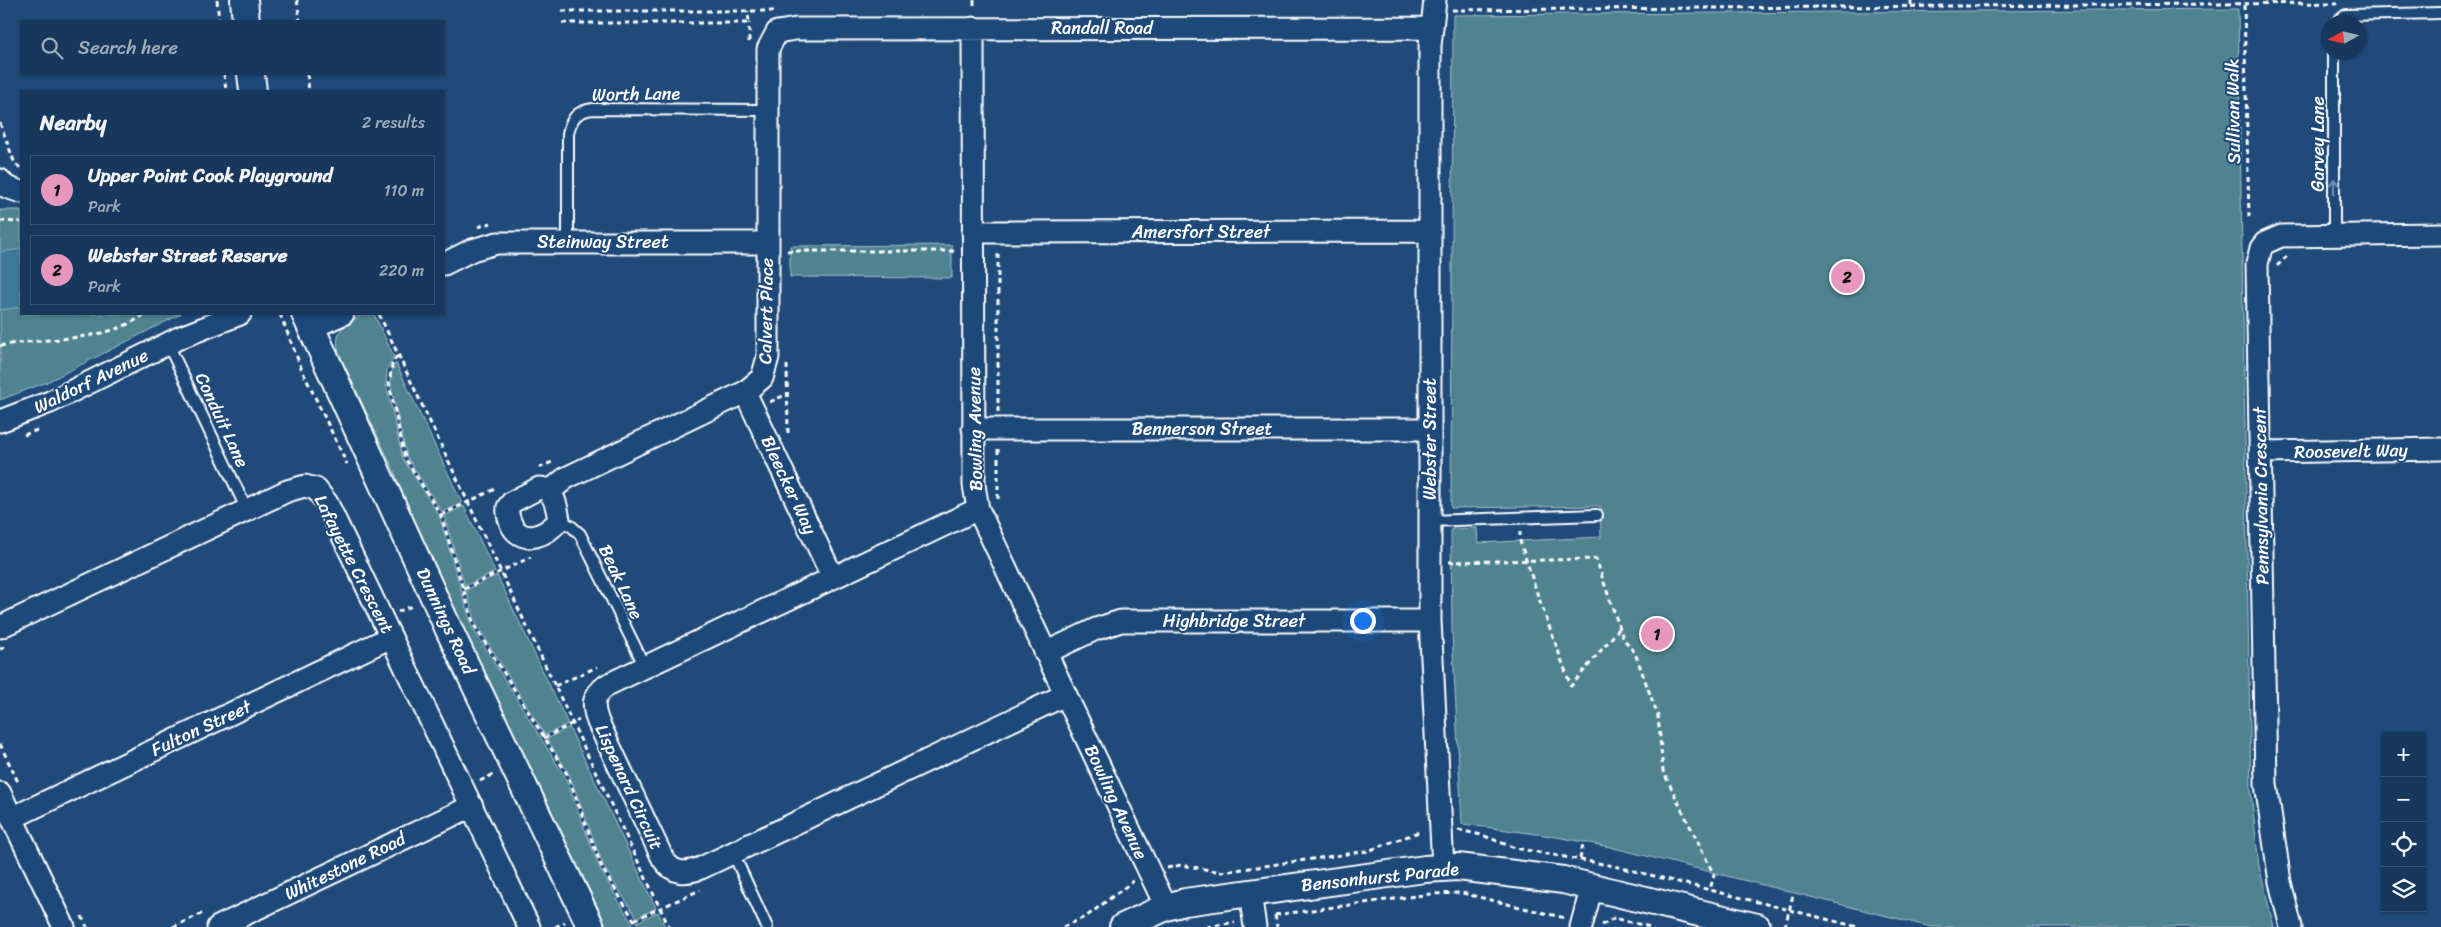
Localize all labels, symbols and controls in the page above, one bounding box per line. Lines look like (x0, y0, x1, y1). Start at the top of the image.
street label: Randall Road (1051, 12, 1154, 44)
north arrow (2321, 15, 2366, 60)
search box (20, 20, 445, 75)
text: Search here (78, 31, 178, 64)
icon: search (38, 34, 66, 62)
street label: Sullivan Walk (2216, 58, 2250, 164)
street label: Worth Lane (592, 77, 681, 111)
street label: Garvey Lane (2302, 96, 2334, 192)
text: Nearby (40, 104, 106, 142)
text: 2 results (362, 108, 425, 137)
text: Upper Point Cook Playground (88, 159, 332, 192)
text: 1 (54, 176, 60, 205)
text: 110 m (384, 176, 424, 205)
one-way arrow (2329, 179, 2339, 195)
text: Park (88, 192, 121, 221)
street label: Amersfort Street (1131, 216, 1271, 248)
street label: Steinway Street (537, 226, 669, 258)
text: Webster Street Reserve (88, 239, 288, 272)
text: 2 (52, 256, 62, 285)
text: 220 m (379, 256, 424, 285)
street label: Calvert Place (749, 258, 783, 364)
pin: 2 (1831, 258, 1863, 296)
text: Park (88, 272, 121, 301)
street label: Waldorf Avenue (28, 339, 154, 423)
street label: Conduit Lane (186, 367, 258, 473)
street label: Bowling Avenue (958, 367, 992, 491)
street label: Webster Street (1414, 378, 1446, 500)
street label: Pennsylvania Crescent (2243, 406, 2279, 585)
street label: Bennerson Street (1132, 413, 1272, 445)
street label: Bleecker Way (752, 430, 826, 541)
street label: Roosevelt Way (2294, 434, 2409, 468)
street label: Lafayette Crescent (305, 489, 403, 639)
street label: Beak Lane (590, 539, 652, 625)
street label: Dunnings Road (407, 562, 485, 681)
street label: Highbridge Street (1163, 605, 1306, 637)
your location (1350, 608, 1376, 634)
pin: 1 (1641, 615, 1673, 653)
street label: Fulton Street (145, 690, 257, 765)
street label: Lispenard Circuit (586, 719, 672, 855)
map controls (2381, 732, 2426, 912)
button: + (2381, 732, 2426, 777)
street label: Bowling Avenue (1075, 739, 1157, 865)
button: − (2381, 777, 2426, 822)
street label: Whitestone Road (279, 822, 413, 909)
button: locate (2381, 822, 2426, 867)
street label: Bensonhurst Parade (1300, 853, 1461, 901)
button: layers (2381, 867, 2426, 912)

